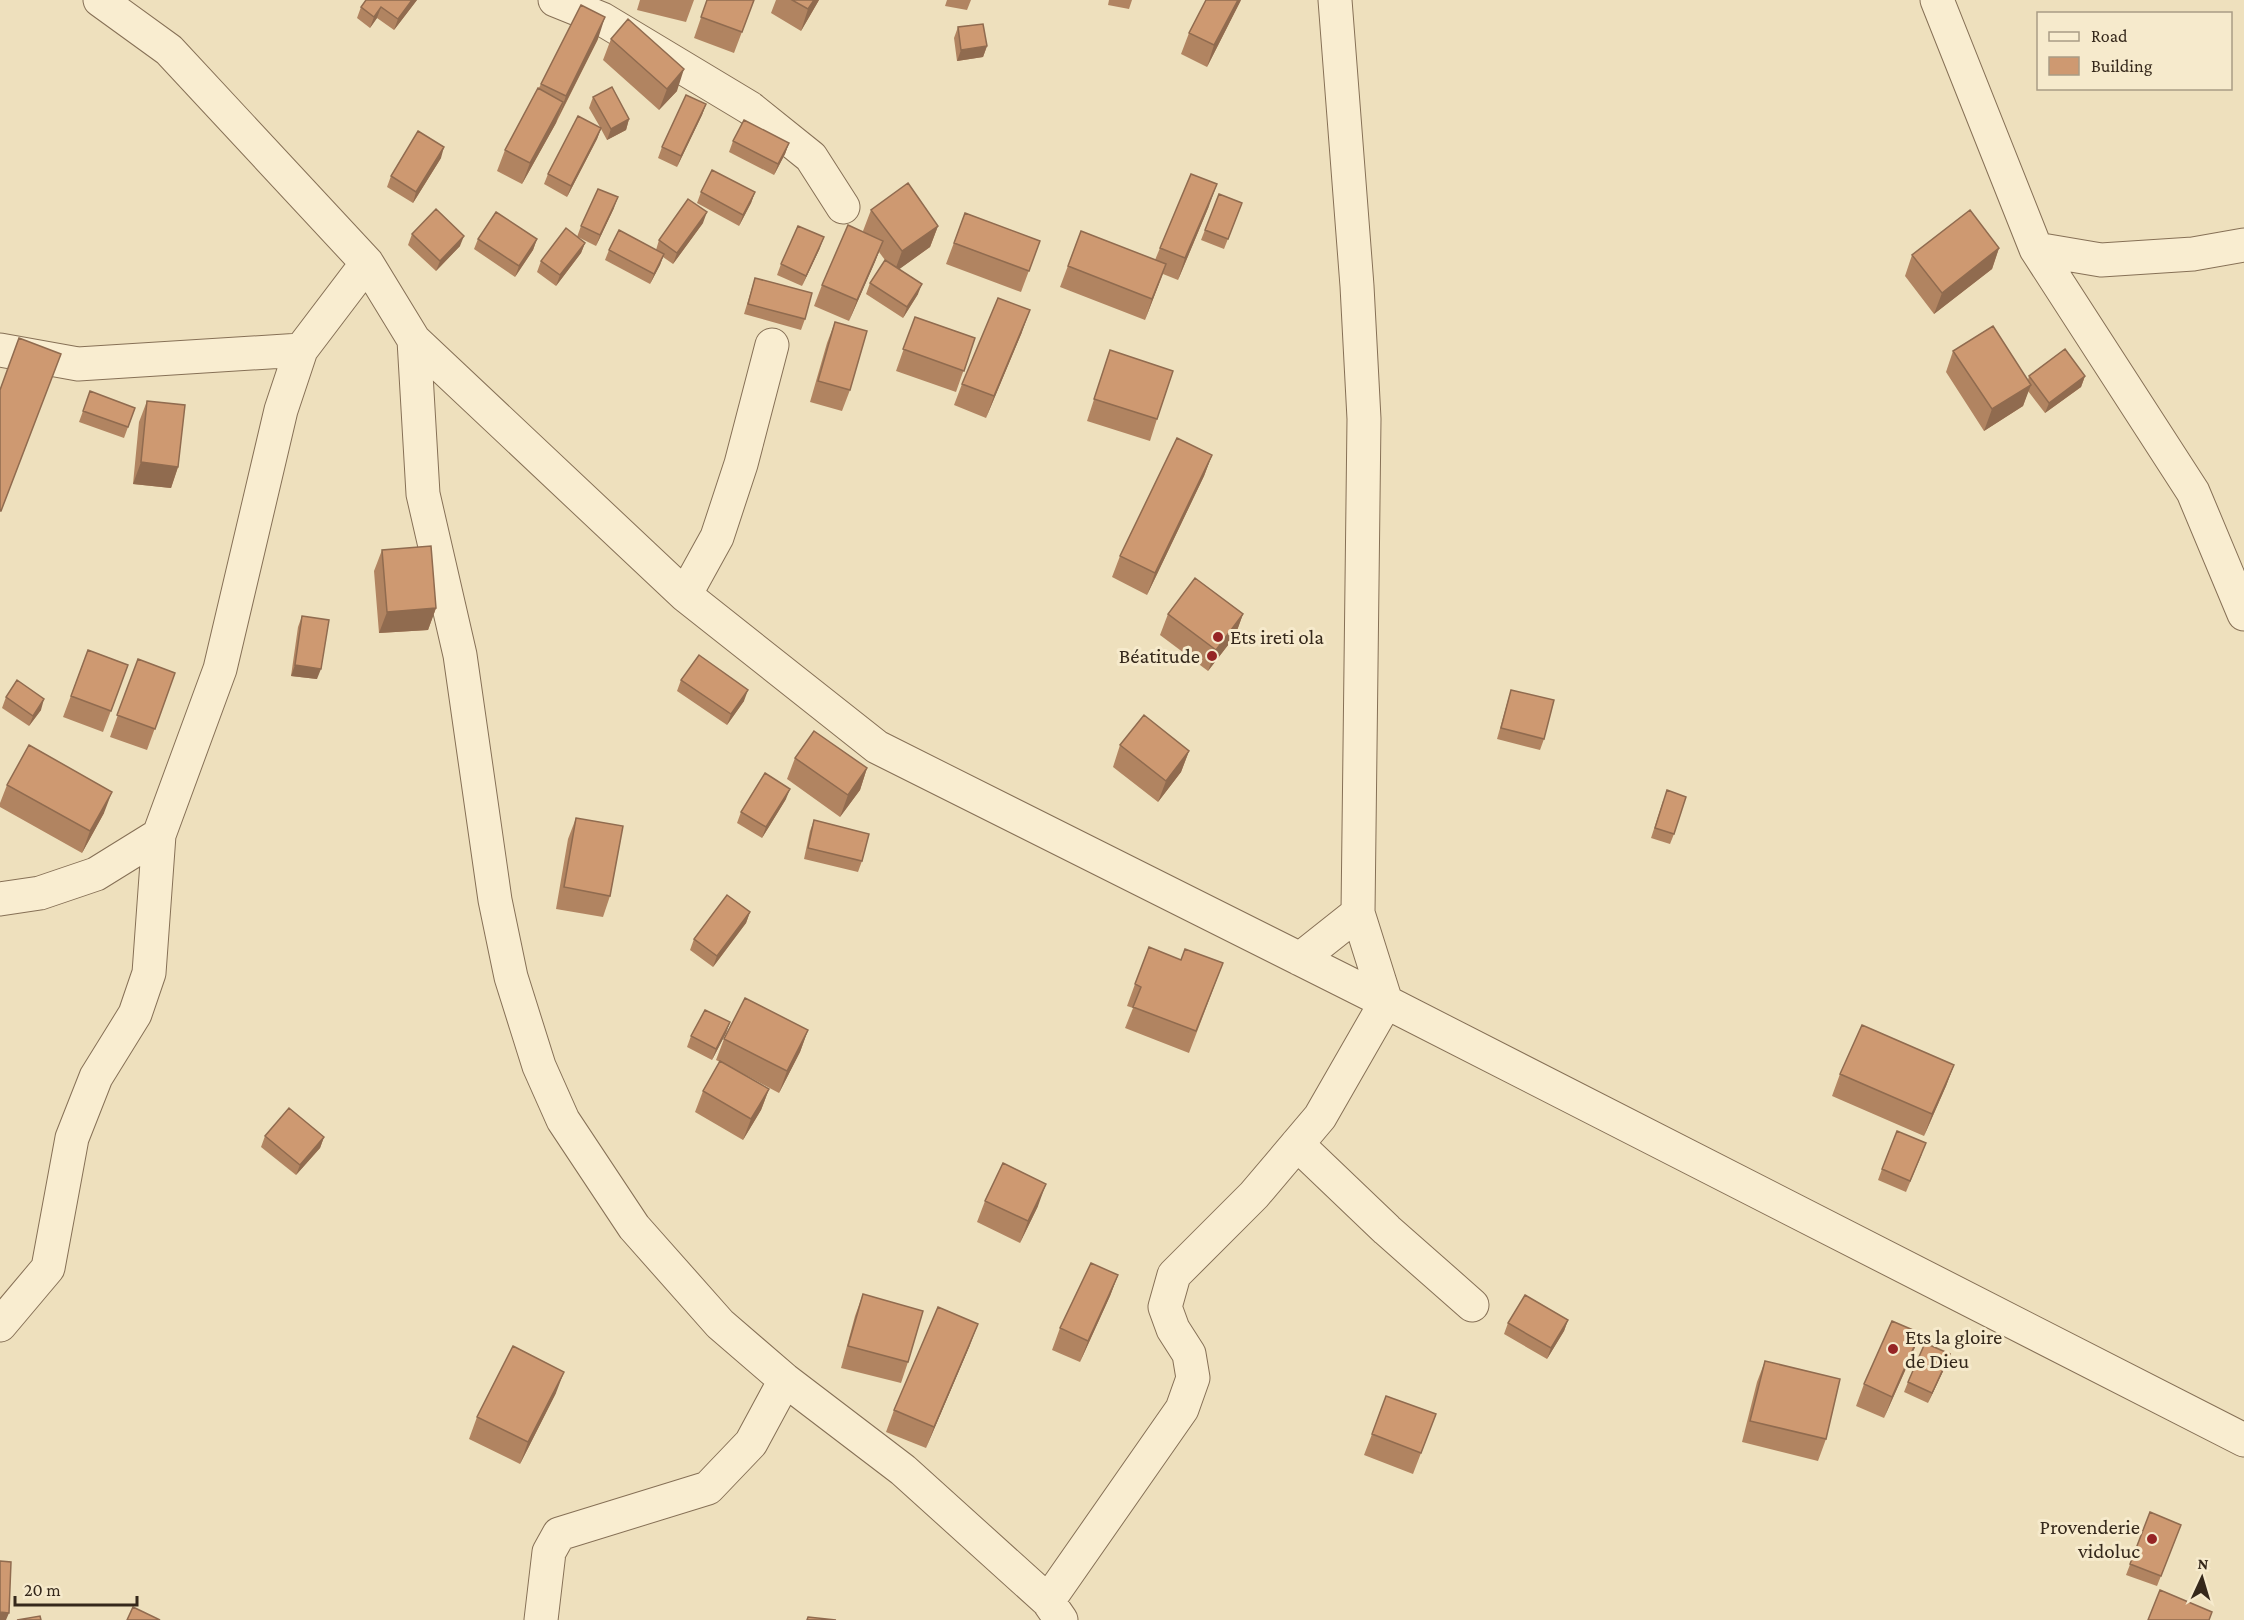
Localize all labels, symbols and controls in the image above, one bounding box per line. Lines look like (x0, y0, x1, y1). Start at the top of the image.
legend (2037, 12, 2232, 90)
text: Road (2091, 26, 2128, 46)
text: Building (2091, 56, 2153, 76)
place label: Ets ireti ola (1230, 625, 1324, 649)
marker: Ets ireti ola (1211, 630, 1225, 644)
place label: Béatitude (1119, 644, 1200, 668)
marker: Béatitude (1205, 649, 1219, 663)
place label: Ets la gloire de Dieu (1905, 1325, 2002, 1373)
marker: Ets la gloire de Dieu (1886, 1342, 1900, 1356)
place label: Provenderie vidoluc (2040, 1515, 2140, 1563)
marker: Provenderie vidoluc (2145, 1532, 2159, 1546)
north arrow (2172, 1548, 2232, 1608)
text: N (2197, 1555, 2209, 1572)
scale bar (15, 1569, 136, 1607)
text: 20 m (24, 1580, 61, 1600)

